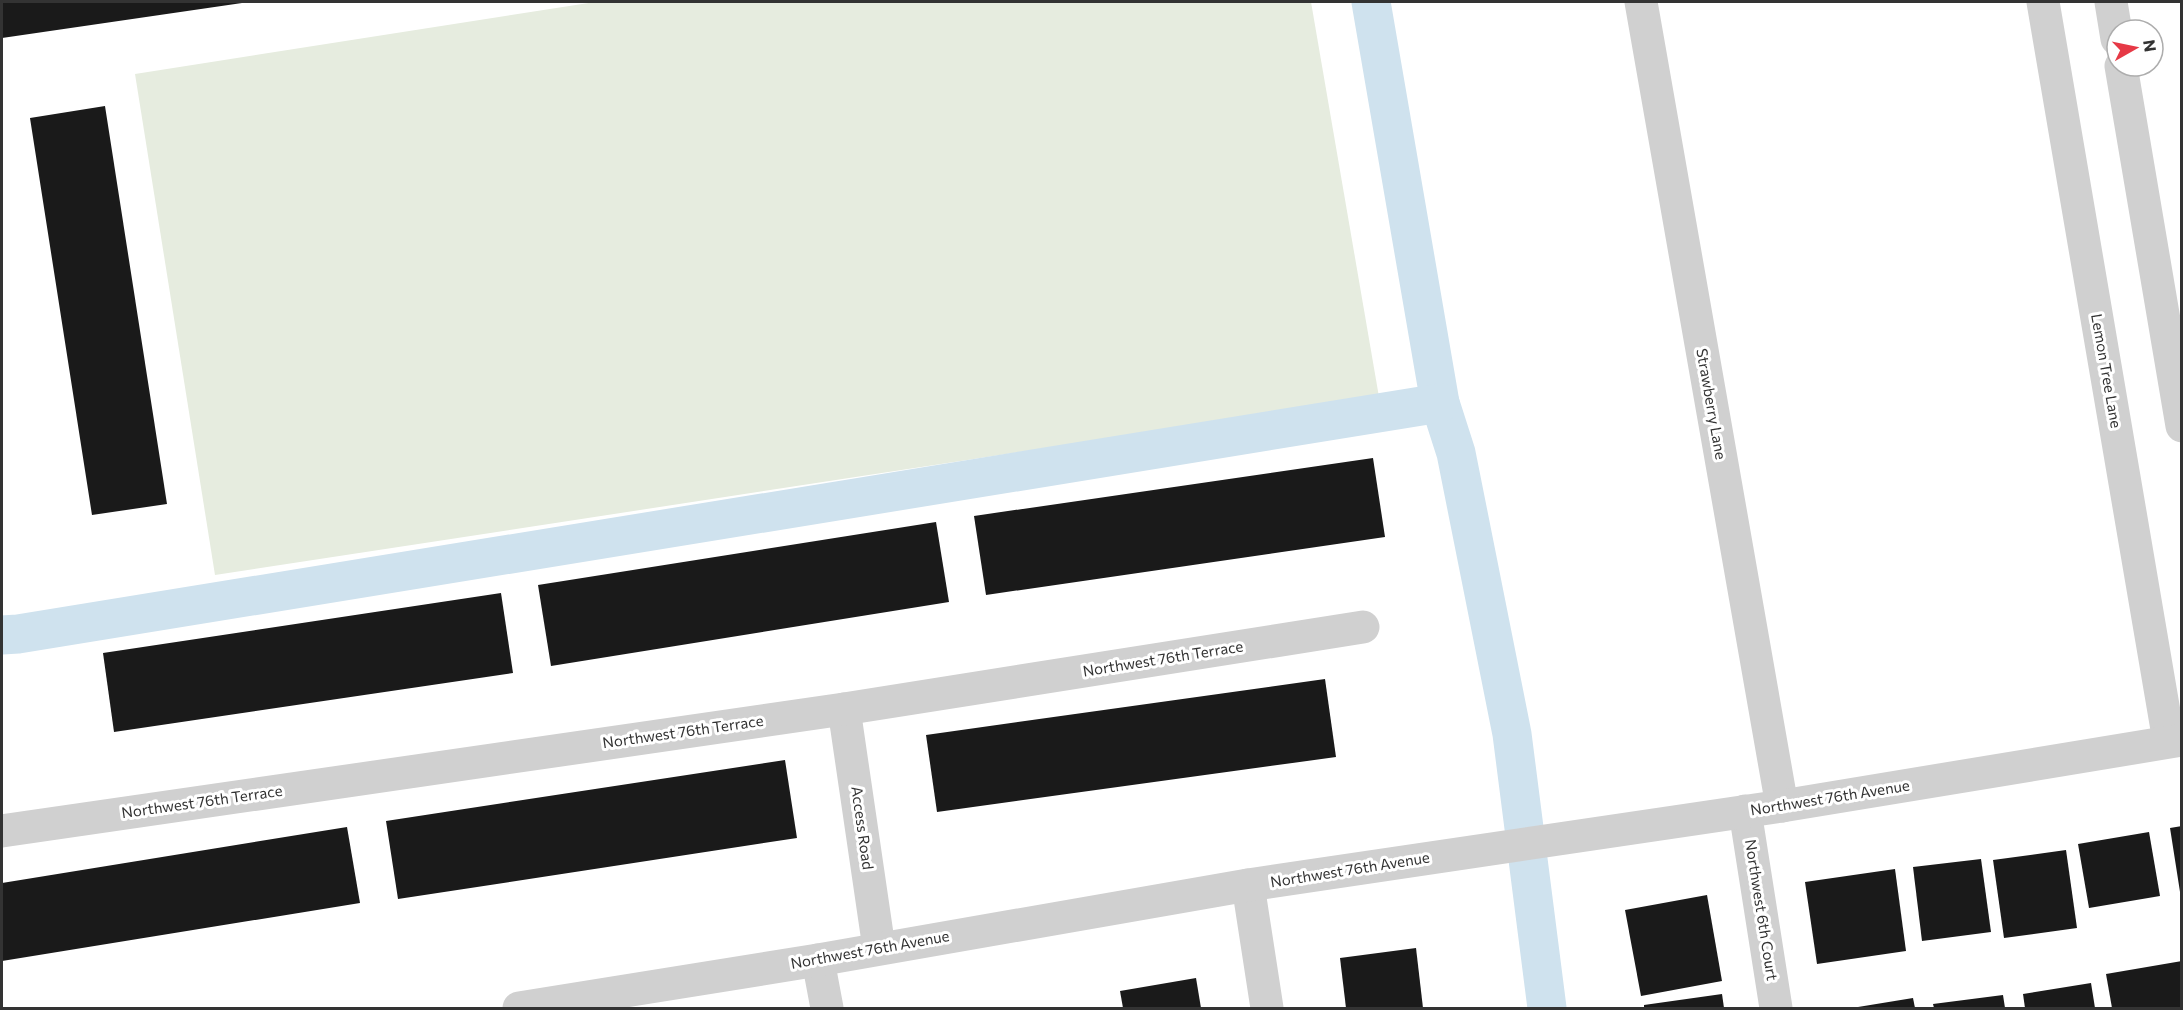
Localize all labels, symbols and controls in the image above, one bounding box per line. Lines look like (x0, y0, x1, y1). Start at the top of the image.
north arrow (2105, 18, 2165, 78)
text: N (2140, 38, 2161, 53)
street label: Lemon Tree Lane (2088, 312, 2126, 429)
street label: Strawberry Lane (1693, 347, 1731, 461)
street label: Northwest 76th Terrace (1081, 636, 1244, 680)
street label: Northwest 76th Terrace (601, 711, 765, 751)
street label: Northwest 76th Avenue (1749, 776, 1911, 818)
street label: Northwest 76th Terrace (120, 781, 284, 821)
street label: Access Road (848, 785, 878, 871)
street label: Northwest 6th Court (1742, 838, 1782, 982)
street label: Northwest 76th Avenue (1269, 848, 1431, 890)
street label: Northwest 76th Avenue (789, 926, 951, 972)

